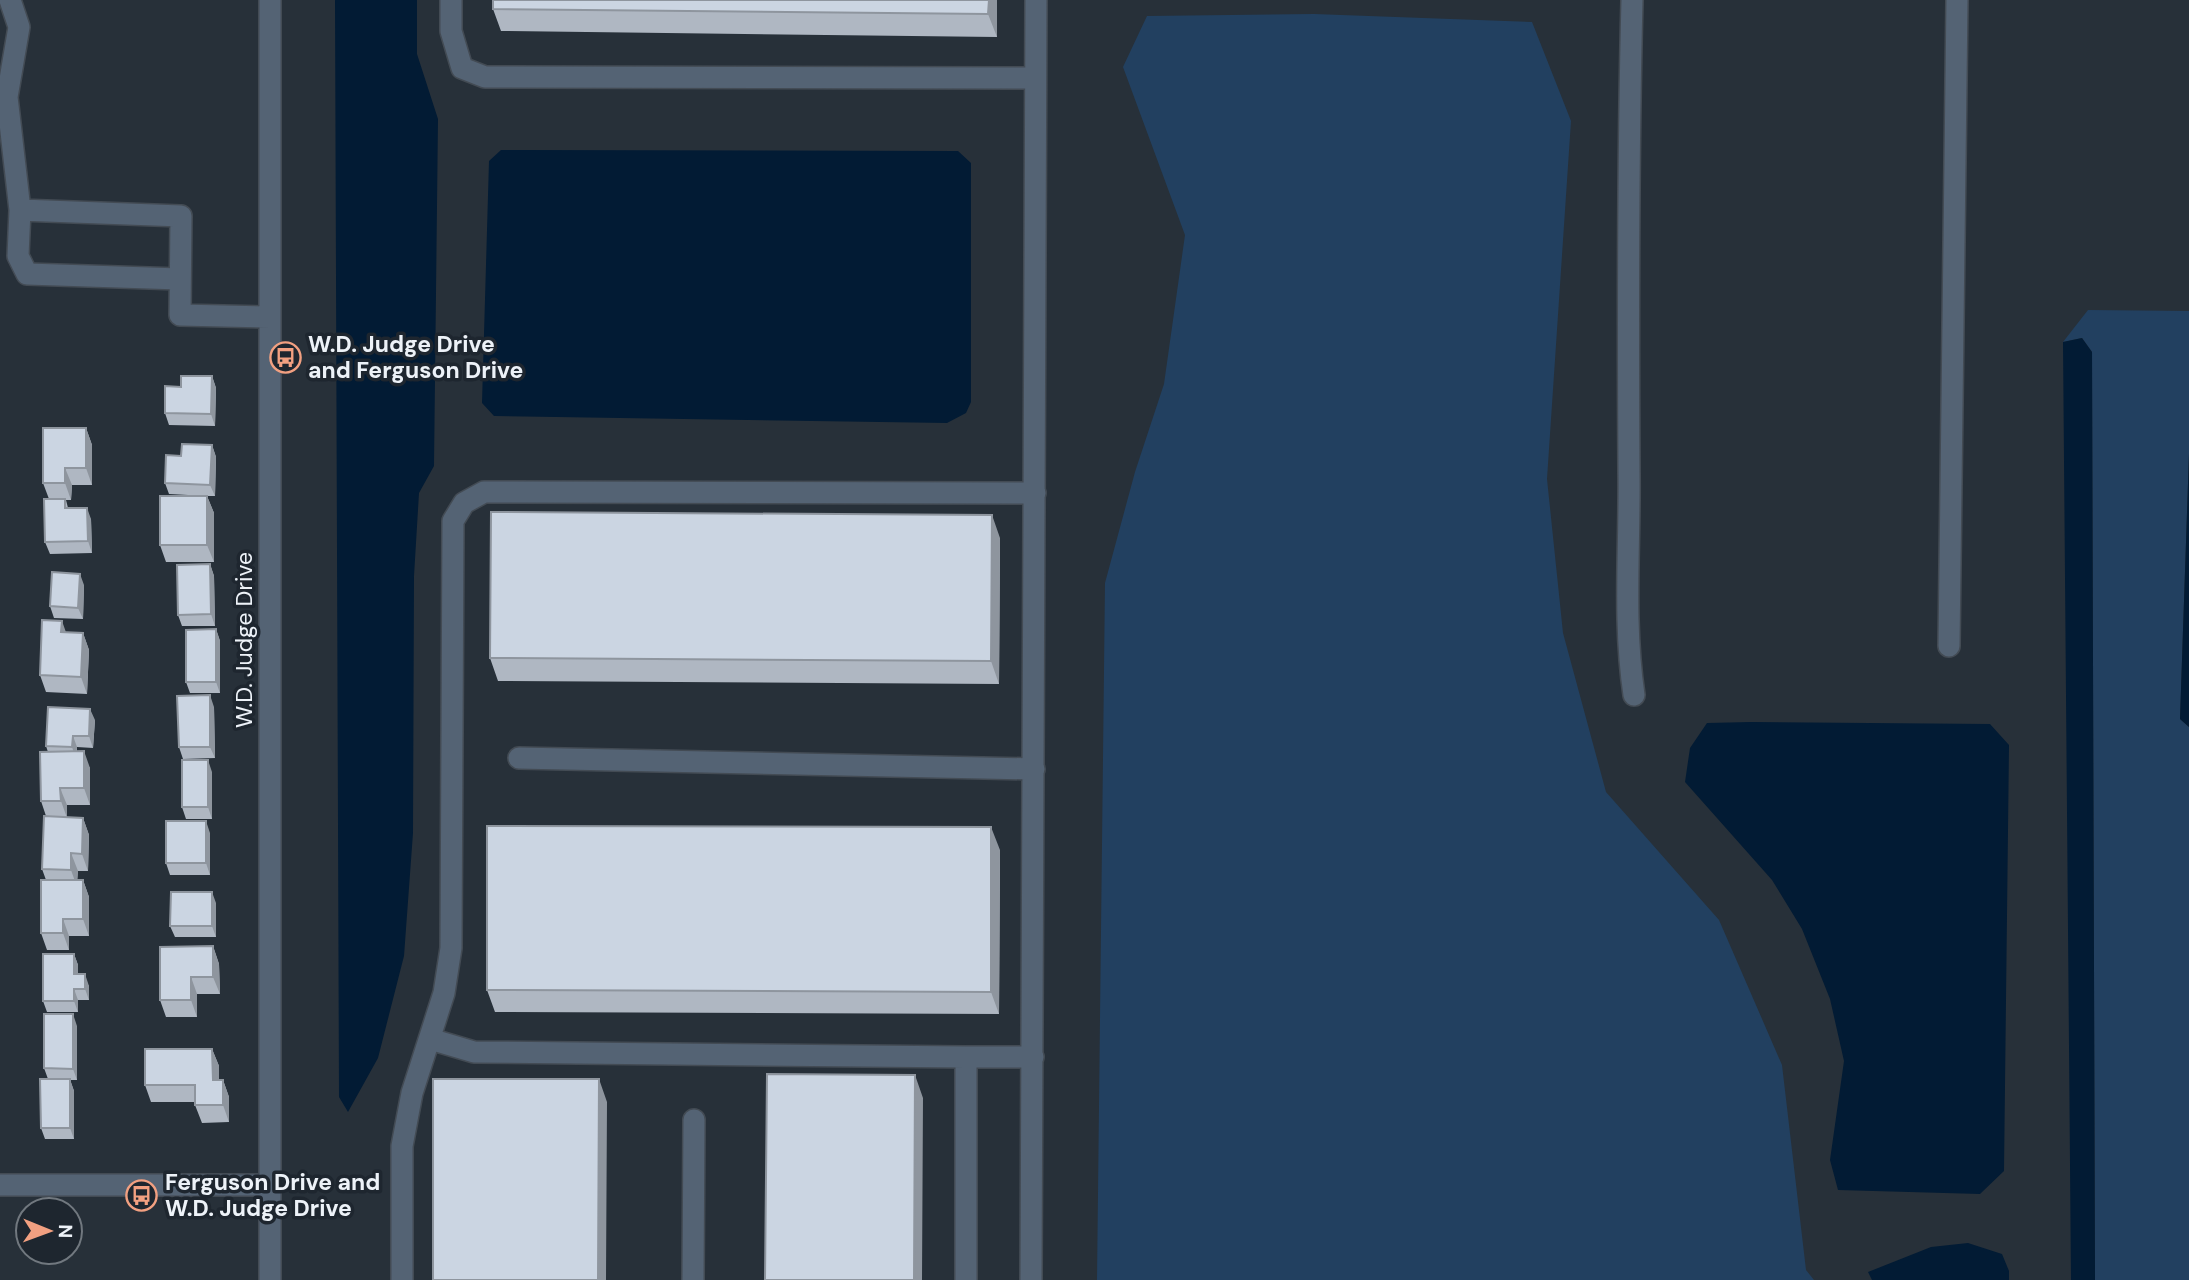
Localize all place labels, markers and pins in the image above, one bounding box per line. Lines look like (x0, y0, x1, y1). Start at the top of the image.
place label: W.D. Judge Drive and Ferguson Drive (308, 329, 523, 385)
bus stop icon: W.D. Judge Drive and Ferguson Drive (268, 340, 302, 374)
place label: Ferguson Drive and W.D. Judge Drive (165, 1167, 380, 1223)
bus stop icon: Ferguson Drive and W.D. Judge Drive (125, 1178, 159, 1212)

